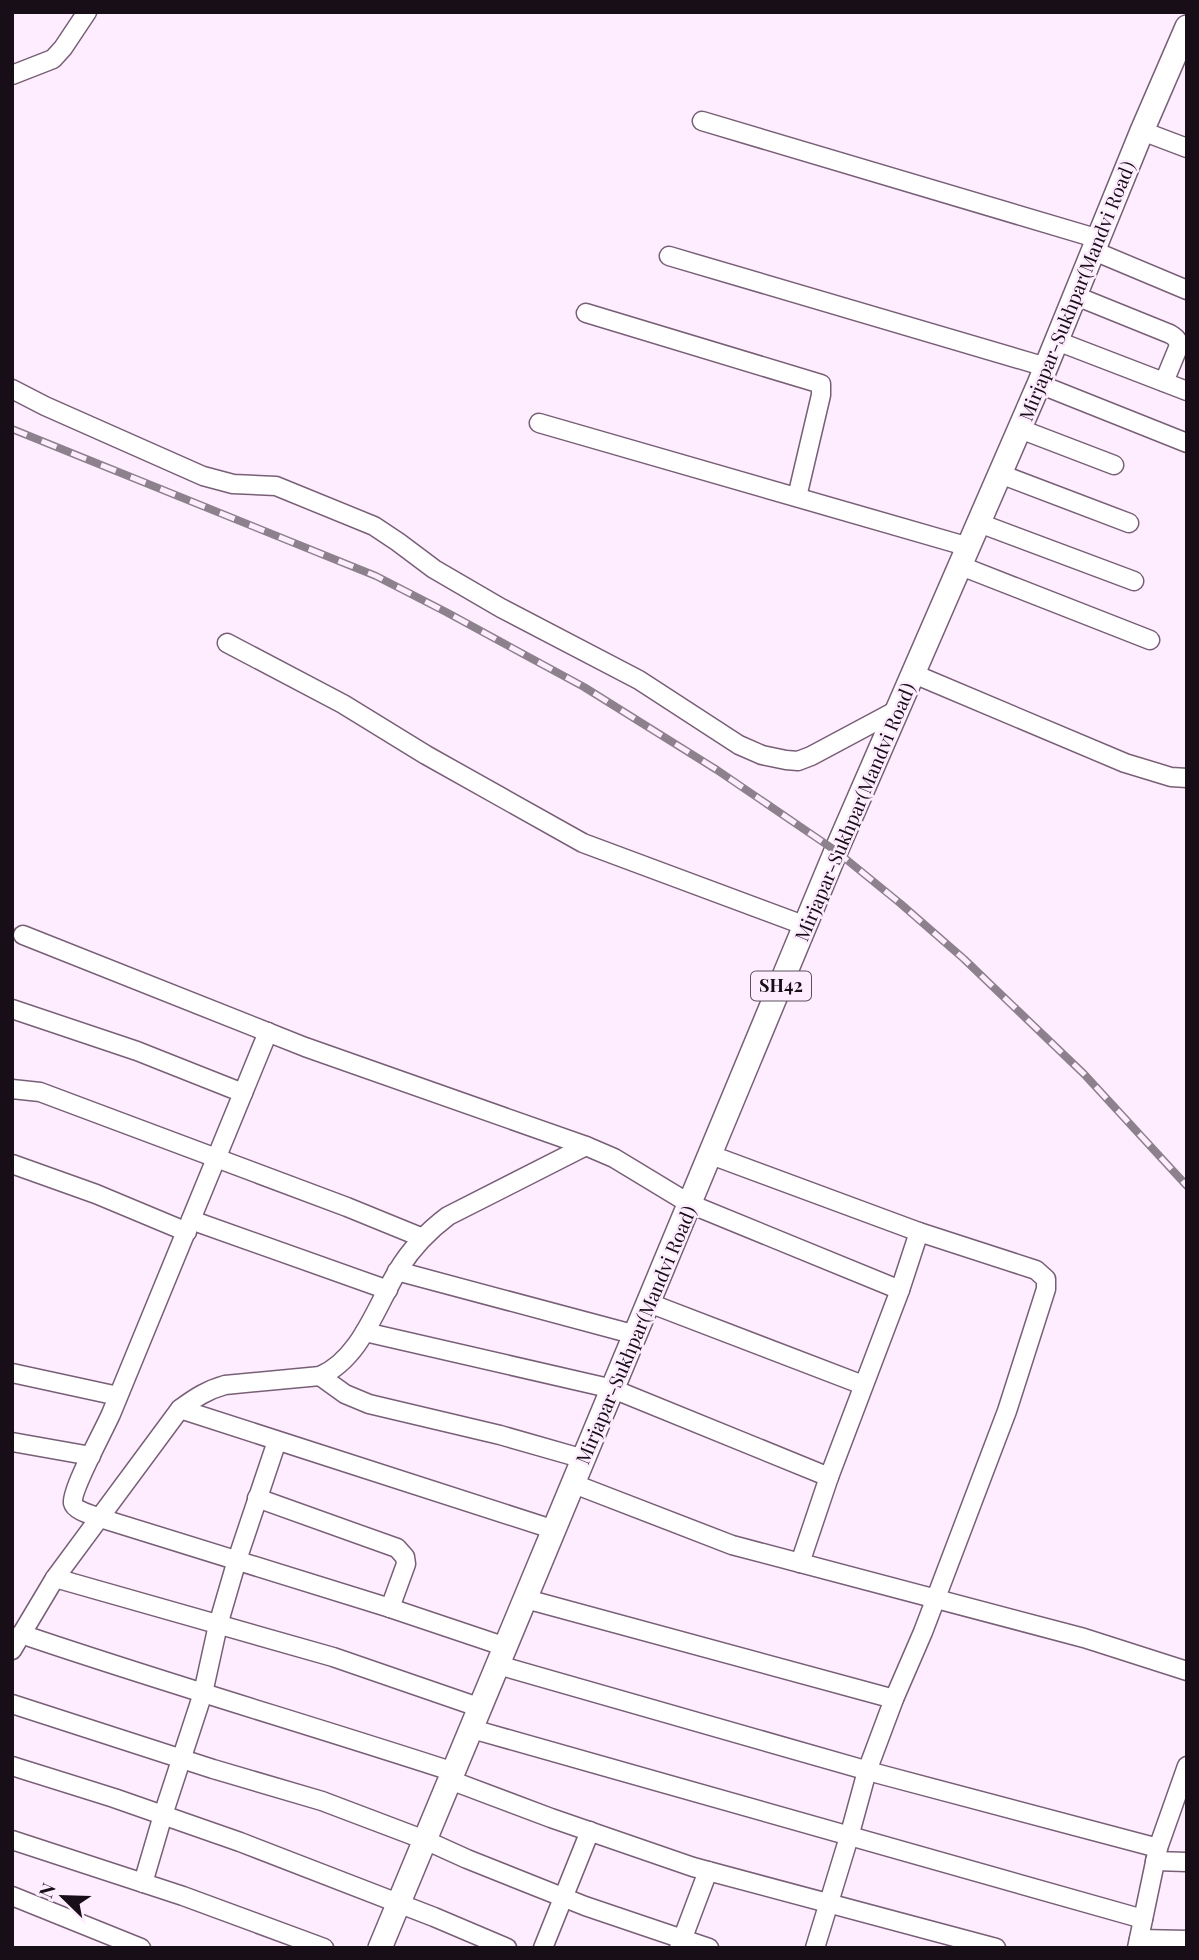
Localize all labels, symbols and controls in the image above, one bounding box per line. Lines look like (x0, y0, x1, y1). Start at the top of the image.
street label: Mirjapar-Sukhpar(Mandvi Road) (1012, 157, 1140, 424)
street label: Mirjapar-Sukhpar(Mandvi Road) (788, 678, 920, 945)
road number: SH42 (751, 972, 811, 1001)
street label: Mirjapar-Sukhpar(Mandvi Road) (569, 1201, 701, 1468)
north arrow (28, 1862, 98, 1932)
text: N (32, 1878, 61, 1901)

